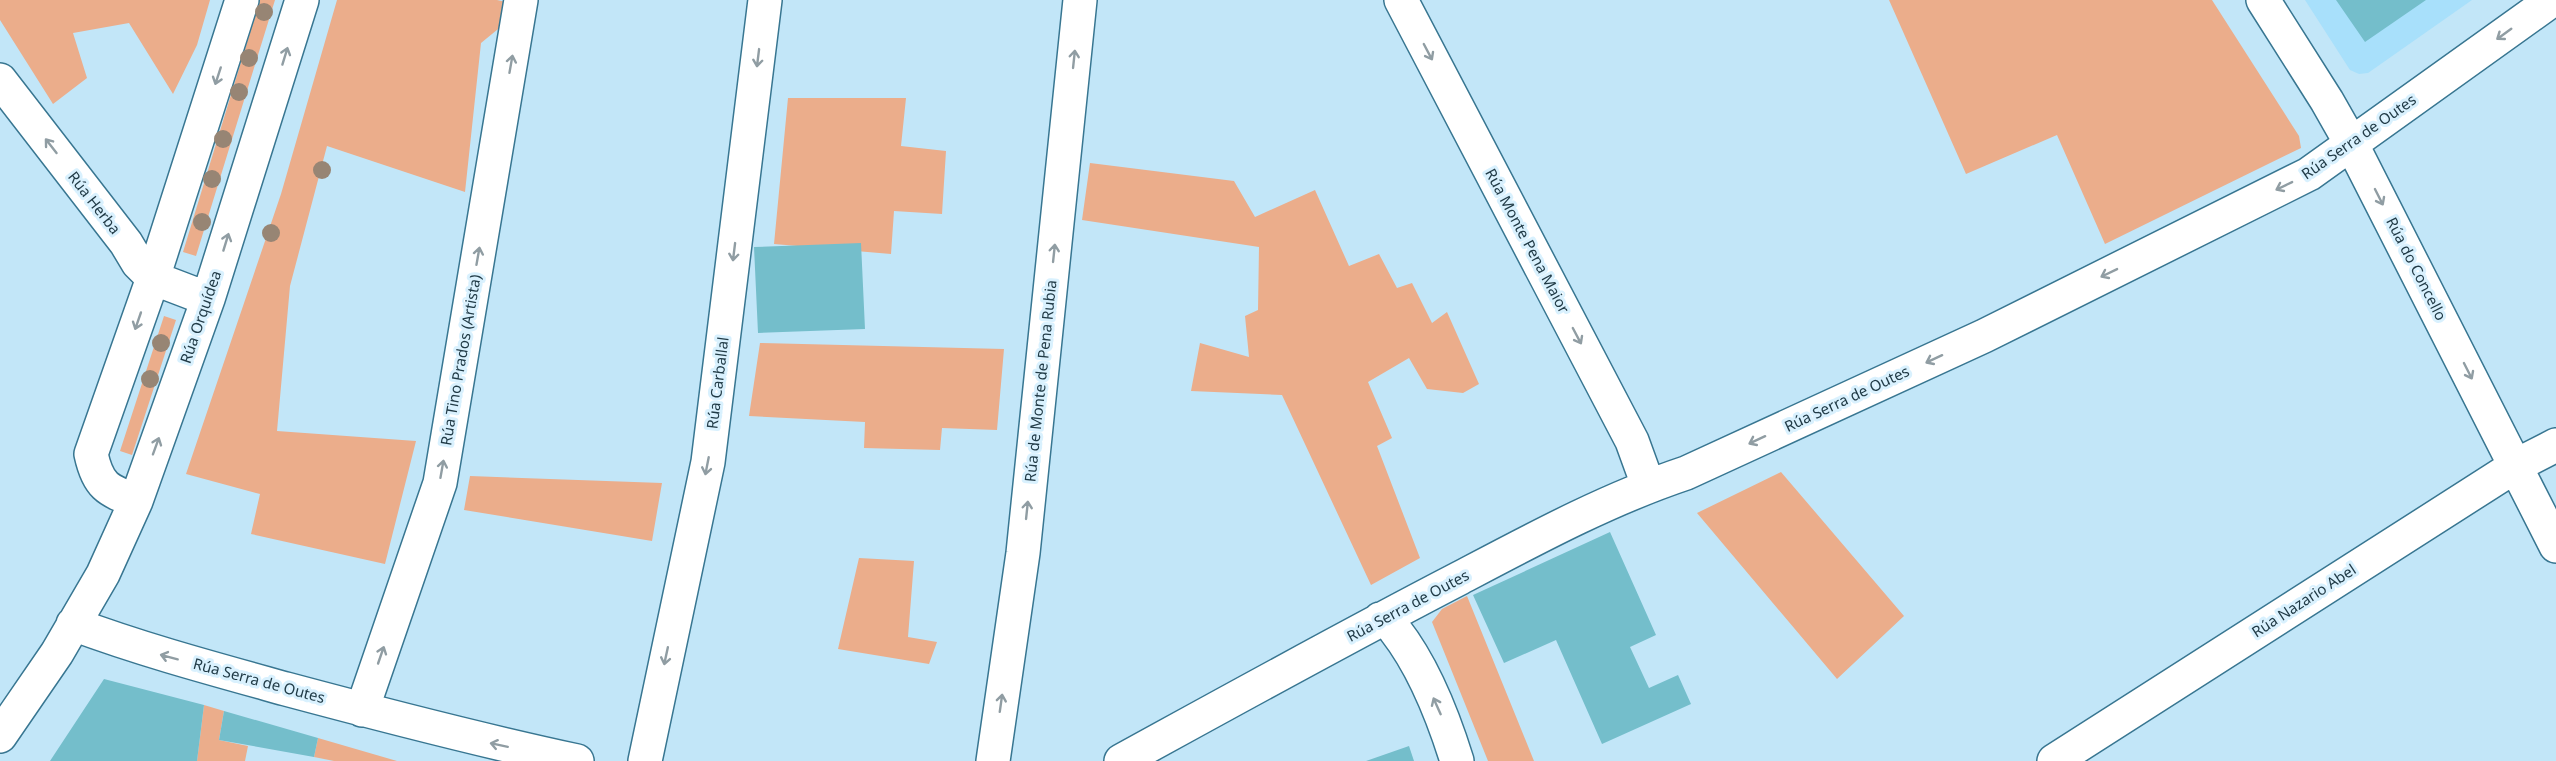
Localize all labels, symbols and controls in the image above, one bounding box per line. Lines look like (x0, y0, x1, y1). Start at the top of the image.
one-way arrow (2497, 28, 2513, 40)
one-way arrow (1422, 43, 1434, 60)
one-way arrow (280, 47, 291, 66)
one-way arrow (752, 48, 763, 67)
one-way arrow (1069, 50, 1080, 70)
one-way arrow (505, 55, 516, 75)
one-way arrow (212, 66, 223, 85)
street label: Rúa Serra de Outes (2297, 89, 2420, 183)
one-way arrow (44, 138, 57, 154)
street label: Rúa Monte Pena Maior (1481, 165, 1574, 316)
street label: Rúa Herba (64, 167, 126, 238)
one-way arrow (2275, 181, 2293, 193)
one-way arrow (2373, 188, 2385, 206)
street label: Rúa do Concello (2382, 213, 2452, 324)
one-way arrow (221, 233, 232, 252)
one-way arrow (728, 241, 739, 261)
one-way arrow (1049, 244, 1060, 264)
one-way arrow (473, 247, 484, 267)
street label: Rúa Orquídea (175, 268, 225, 366)
one-way arrow (2101, 268, 2119, 280)
street label: Rúa Tino Prados (Artista) (435, 273, 485, 447)
street label: Rúa de Monte de Pena Rubia (1019, 279, 1061, 483)
one-way arrow (131, 311, 142, 330)
one-way arrow (1571, 327, 1583, 344)
street label: Rúa Carballal (701, 336, 733, 430)
one-way arrow (1926, 353, 1944, 365)
street label: Rúa Serra de Outes (1781, 360, 1912, 436)
one-way arrow (2463, 361, 2474, 379)
one-way arrow (1748, 435, 1766, 447)
one-way arrow (151, 437, 162, 456)
one-way arrow (701, 456, 712, 475)
one-way arrow (437, 460, 448, 480)
one-way arrow (1022, 500, 1033, 520)
street label: Rúa Nazario Abel (2248, 559, 2359, 641)
street label: Rúa Serra de Outes (1343, 564, 1472, 646)
one-way arrow (377, 646, 388, 664)
one-way arrow (659, 647, 671, 666)
one-way arrow (160, 650, 179, 662)
street label: Rúa Serra de Outes (191, 653, 327, 707)
one-way arrow (995, 694, 1006, 713)
one-way arrow (1430, 698, 1442, 716)
one-way arrow (490, 738, 509, 750)

